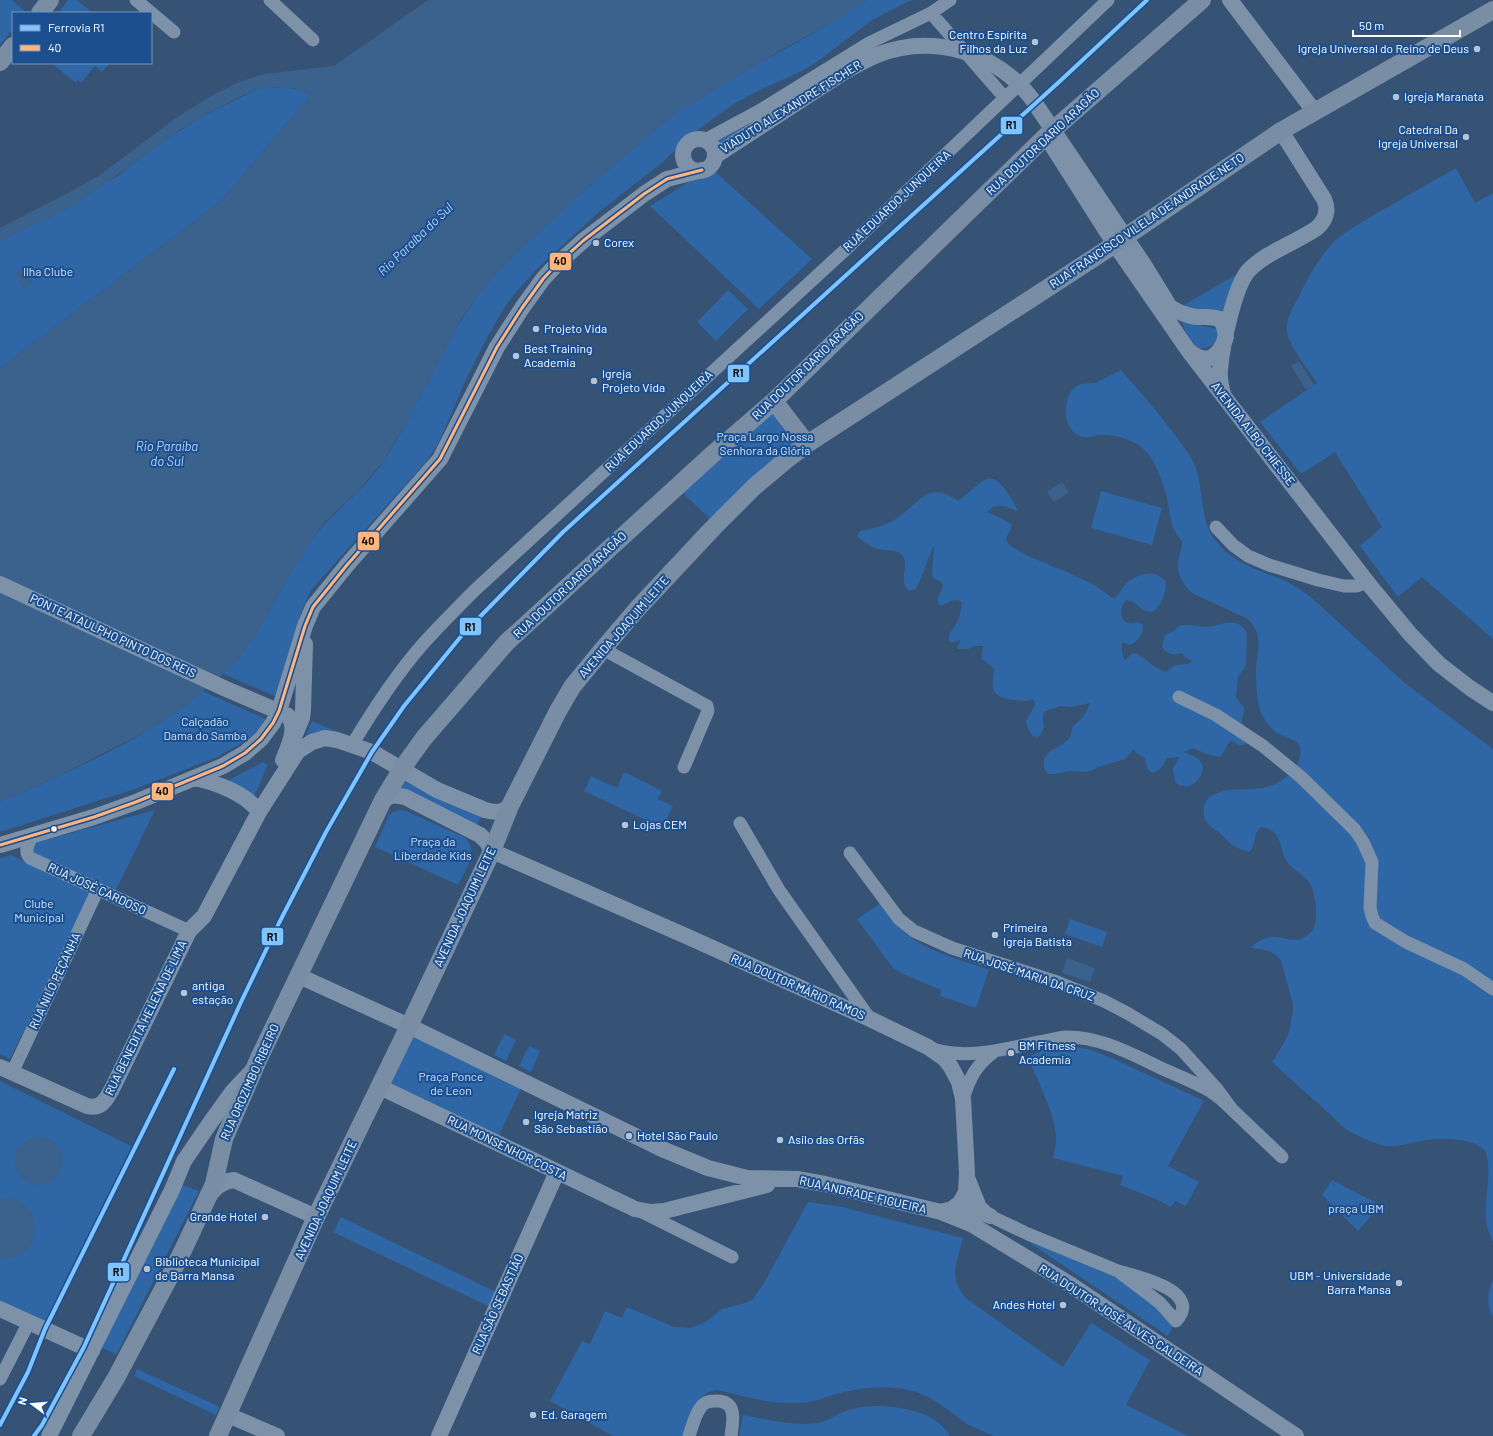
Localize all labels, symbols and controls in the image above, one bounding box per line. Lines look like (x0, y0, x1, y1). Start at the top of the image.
legend (12, 12, 152, 64)
scale bar (1353, 12, 1460, 38)
text: 50 m (1359, 18, 1384, 32)
text: Ferrovia R1 (48, 20, 105, 34)
place label: Centro Espírita Filhos da Luz (949, 27, 1027, 55)
marker: Centro Espírita Filhos da Luz (1030, 37, 1040, 47)
text: 40 (48, 40, 61, 54)
place label: Igreja Universal do Reino de Deus (1298, 41, 1469, 55)
marker: Igreja Universal do Reino de Deus (1472, 44, 1482, 54)
street label: VIADUTO ALEXANDRE FISCHER (717, 57, 864, 155)
street label: RUA DOUTOR DARIO ARAGÃO (983, 85, 1102, 197)
place label: Igreja Maranata (1404, 89, 1484, 103)
marker: Igreja Maranata (1391, 92, 1401, 102)
line badge: R1 (1000, 116, 1023, 135)
text: R1 (1006, 118, 1016, 131)
place label: Catedral Da Igreja Universal (1378, 122, 1458, 150)
marker: Catedral Da Igreja Universal (1461, 132, 1471, 142)
street label: RUA EDUARDO JUNQUEIRA (840, 147, 953, 254)
street label: RUA FRANCISCO VILELA DE ANDRADE NETO (1047, 150, 1246, 291)
water label: Rio Paraíba do Sul (374, 199, 456, 279)
place label: Corex (604, 235, 634, 249)
marker: Corex (591, 238, 601, 248)
line badge: 40 (549, 252, 572, 271)
text: 40 (554, 254, 566, 267)
park label: Ilha Clube (23, 264, 73, 278)
street label: RUA DOUTOR DARIO ARAGÃO (749, 308, 866, 422)
place label: Projeto Vida (544, 321, 607, 335)
marker: Projeto Vida (531, 324, 541, 334)
place label: Best Training Academia (524, 341, 593, 369)
marker: Best Training Academia (511, 351, 521, 361)
line badge: R1 (727, 364, 750, 383)
place label: Igreja Projeto Vida (602, 366, 665, 394)
text: R1 (733, 366, 743, 379)
street label: RUA EDUARDO JUNQUEIRA (602, 367, 715, 474)
marker: Igreja Projeto Vida (589, 376, 599, 386)
street label: AVENIDA ALBO CHIESSE (1209, 379, 1298, 488)
park label: Praça Largo Nossa Senhora da Glória (716, 429, 814, 457)
water label: Rio Paraíba do Sul (136, 438, 198, 469)
street label: RUA DOUTOR DARIO ARAGÃO (510, 528, 629, 640)
line badge: 40 (357, 531, 380, 551)
text: 40 (362, 534, 374, 547)
street label: AVENIDA JOAQUIM LEITE (575, 573, 671, 680)
street label: PONTE ATAULPHO PINTO DOS REIS (28, 590, 199, 680)
line badge: R1 (459, 617, 482, 636)
text: R1 (465, 620, 475, 633)
park label: Calçadão Dama do Samba (163, 714, 247, 742)
line badge: 40 (151, 782, 174, 801)
text: 40 (156, 784, 168, 797)
place label: Lojas CEM (633, 817, 687, 831)
marker: Lojas CEM (620, 820, 630, 830)
unlabelled marker (49, 824, 59, 834)
park label: Praça da Liberdade Kids (394, 834, 472, 862)
street label: AVENIDA JOAQUIM LEITE (430, 845, 498, 969)
street label: RUA JOSÉ CARDOSO (46, 859, 149, 917)
park label: Clube Municipal (14, 896, 64, 924)
place label: Primeira Igreja Batista (1003, 920, 1072, 948)
line badge: R1 (261, 927, 284, 946)
street label: RUA NILO PEÇANHA (26, 930, 83, 1031)
text: R1 (267, 930, 277, 943)
marker: Primeira Igreja Batista (990, 930, 1000, 940)
street label: RUA BENEDITA HELENA DE LIMA (101, 938, 189, 1097)
street label: RUA JOSÉ MARIA DA CRUZ (962, 945, 1097, 1003)
street label: RUA DOUTOR MÁRIO RAMOS (729, 950, 868, 1022)
place label: antiga estação (192, 978, 233, 1006)
marker: antiga estação (179, 988, 189, 998)
street label: RUA OROZIMBO RIBEIRO (217, 1021, 281, 1142)
place label: BM Fitness Academia (1019, 1038, 1076, 1066)
marker: BM Fitness Academia (1006, 1048, 1016, 1058)
park label: Praça Ponce de Leon (419, 1069, 483, 1097)
place label: Igreja Matriz São Sebastião (534, 1107, 608, 1135)
street label: RUA MONSENHOR COSTA (445, 1112, 569, 1182)
marker: Igreja Matriz São Sebastião (521, 1117, 531, 1127)
place label: Hotel São Paulo (637, 1128, 718, 1142)
marker: Hotel São Paulo (624, 1131, 634, 1141)
place label: Asilo das Orfãs (788, 1132, 865, 1146)
marker: Asilo das Orfãs (775, 1135, 785, 1145)
street label: AVENIDA JOAQUIM LEITE (291, 1138, 359, 1262)
street label: RUA ANDRADE FIGUEIRA (798, 1173, 928, 1215)
park label: praça UBM (1328, 1201, 1384, 1215)
place label: Grande Hotel (190, 1209, 257, 1223)
marker: Grande Hotel (260, 1212, 270, 1222)
street label: RUA SÃO SEBASTIÃO (469, 1251, 526, 1356)
place label: Biblioteca Municipal de Barra Mansa (155, 1254, 259, 1282)
street label: RUA DOUTOR JOSÉ ALVES CALDEIRA (1037, 1261, 1206, 1378)
line badge: R1 (107, 1262, 130, 1282)
marker: Biblioteca Municipal de Barra Mansa (142, 1264, 152, 1274)
text: R1 (113, 1265, 123, 1278)
place label: UBM - Universidade Barra Mansa (1290, 1268, 1391, 1296)
marker: UBM - Universidade Barra Mansa (1394, 1278, 1404, 1288)
place label: Andes Hotel (993, 1297, 1055, 1311)
marker: Andes Hotel (1058, 1300, 1068, 1310)
north arrow (12, 1384, 52, 1424)
text: N (15, 1396, 29, 1406)
place label: Ed. Garagem (541, 1407, 607, 1421)
marker: Ed. Garagem (528, 1410, 538, 1420)

